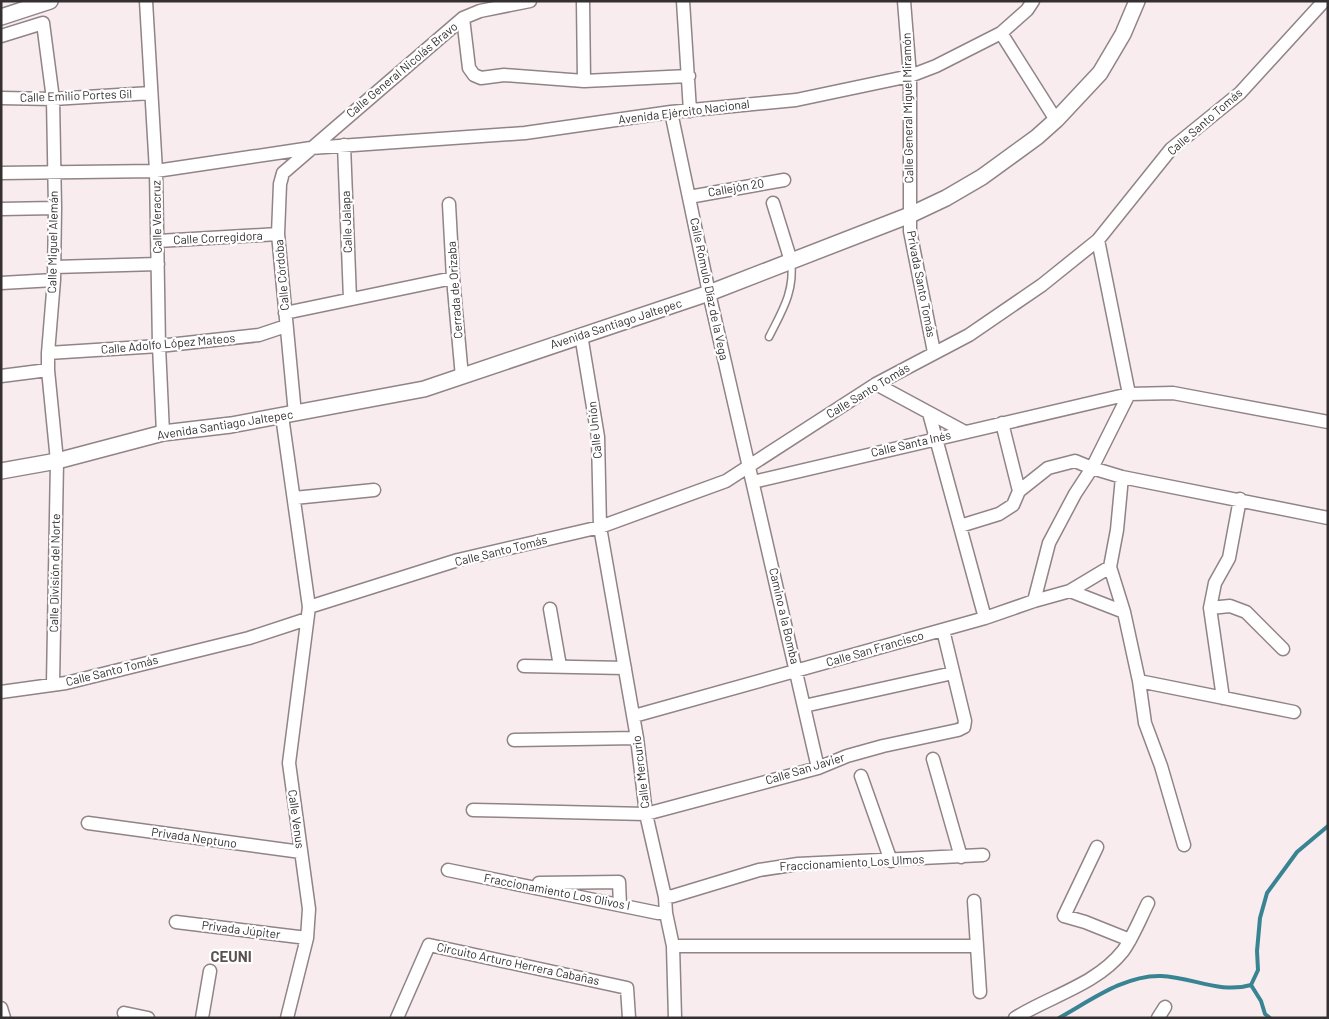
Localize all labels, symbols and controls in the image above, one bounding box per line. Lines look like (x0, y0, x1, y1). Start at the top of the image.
street label: Calle General Nicolás Bravo (343, 19, 460, 120)
street label: Calle General Miguel Miramón (899, 33, 915, 183)
street label: Calle Santo Tomás (1164, 85, 1245, 158)
street label: Calle Emilio Portes Gil (20, 86, 132, 104)
street label: Avenida Ejército Nacional (617, 96, 750, 126)
street label: Callejón 20 (707, 175, 765, 199)
street label: Calle Veracruz (148, 180, 164, 254)
street label: Calle Miguel Alemán (44, 191, 60, 293)
street label: Calle Jalapa (338, 191, 354, 253)
street label: Calle Rómulo Díaz de la Vega (688, 216, 732, 361)
street label: Calle Corregidora (173, 228, 263, 246)
street label: Privada Santo Tomás (905, 229, 939, 339)
street label: Calle Córdoba (271, 239, 291, 311)
street label: Cerrada de Orizaba (444, 241, 464, 339)
street label: Avenida Santiago Jaltepec (548, 295, 683, 351)
street label: Calle Adolfo López Mateos (100, 330, 236, 356)
street label: Calle Santo Tomás (823, 360, 912, 421)
street label: Calle Unión (584, 401, 604, 460)
street label: Avenida Santiago Jaltepec (156, 406, 294, 442)
street label: Calle Santa Inés (869, 427, 952, 459)
street label: Calle División del Norte (46, 513, 62, 633)
street label: Calle Santo Tomás (453, 532, 549, 568)
street label: Camino a la Bomba (767, 566, 803, 665)
street label: Calle San Francisco (824, 627, 925, 669)
street label: Calle Santo Tomás (64, 652, 160, 688)
street label: Calle Mercurio (629, 735, 651, 809)
street label: Calle San Javier (763, 749, 847, 787)
street label: Calle Venus (286, 789, 308, 849)
street label: Privada Neptuno (150, 824, 238, 850)
street label: Fraccionamiento Los Ulmos (779, 851, 925, 873)
street label: Fraccionamiento Los Olivos I (483, 870, 632, 912)
street label: Privada Júpiter (201, 917, 282, 941)
street label: Circuito Arturo Herrera Cabañas (436, 939, 601, 987)
district label: CEUNI (210, 947, 252, 965)

